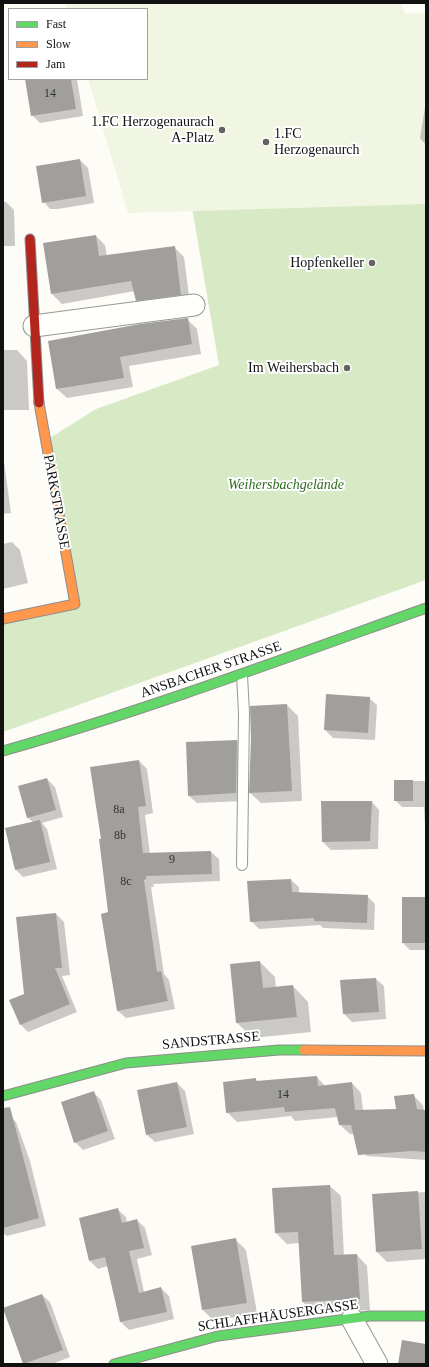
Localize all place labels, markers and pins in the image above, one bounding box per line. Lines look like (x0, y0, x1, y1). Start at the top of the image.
place label: 1.FC Herzogenaurach A-Platz (91, 114, 214, 146)
marker: 1.FC Herzogenaurach A-Platz (217, 125, 227, 135)
place label: 1.FC Herzogenaurch (274, 126, 360, 158)
marker: 1.FC Herzogenaurch (261, 137, 271, 147)
place label: Hopfenkeller (290, 255, 364, 271)
marker: Hopfenkeller (367, 258, 377, 268)
place label: Im Weihersbach (248, 360, 339, 376)
marker: Im Weihersbach (342, 363, 352, 373)

